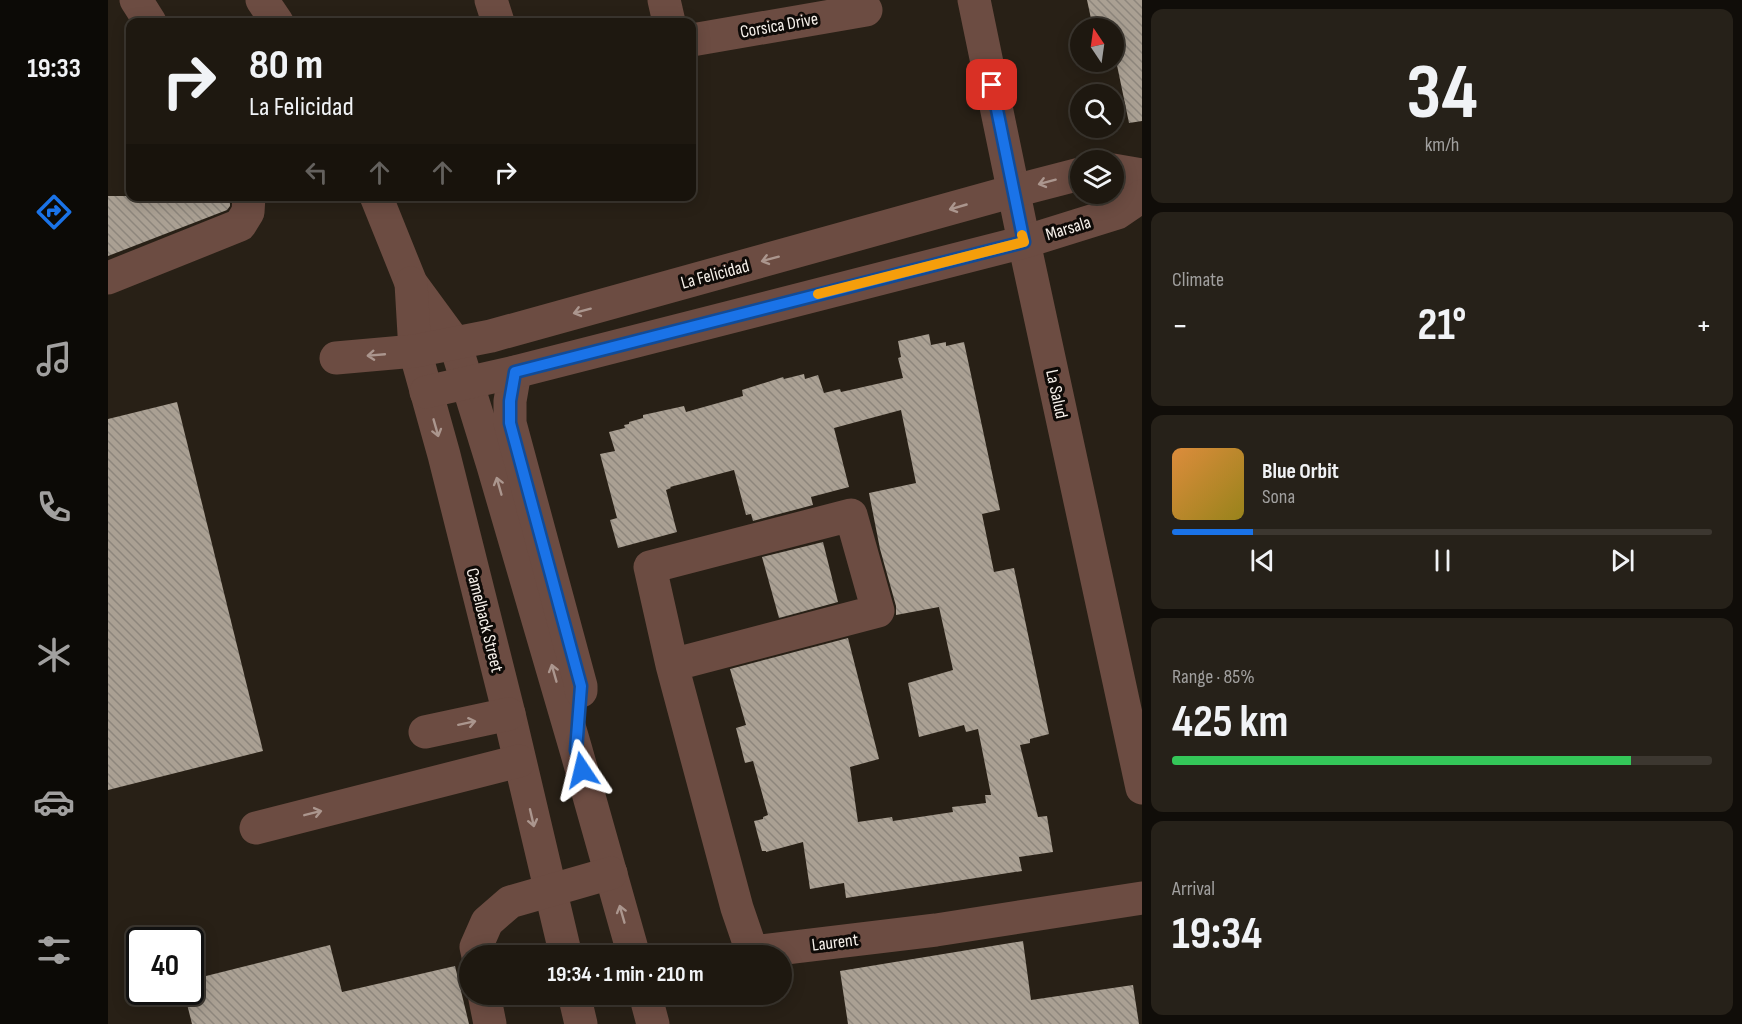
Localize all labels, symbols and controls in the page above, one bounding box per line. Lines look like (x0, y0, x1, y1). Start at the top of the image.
street label: Corsica Drive (738, 8, 820, 43)
north arrow (1070, 18, 1124, 72)
map controls (1070, 18, 1124, 204)
text: 80 m (249, 40, 323, 91)
icon: right (150, 42, 228, 120)
text: 34 (1406, 47, 1478, 140)
text: 19:33 (27, 53, 81, 85)
pin (966, 59, 1017, 110)
icon: arrive (975, 68, 1008, 101)
button: search (1070, 84, 1124, 138)
text: La Felicidad (249, 91, 354, 123)
text: km/h (1425, 133, 1459, 157)
button: layers (1070, 150, 1124, 204)
icon: left (300, 156, 333, 189)
icon: ahead (363, 156, 396, 189)
icon: ahead (426, 156, 459, 189)
icon: right (489, 156, 522, 189)
one-way arrow (1038, 177, 1057, 188)
icon: directions (33, 191, 75, 233)
one-way arrow (949, 202, 968, 213)
street label: Marsala (1043, 212, 1093, 245)
one-way arrow (761, 254, 780, 265)
street label: La Felicidad (679, 255, 752, 294)
text: Climate (1172, 268, 1224, 292)
text: 21° (1418, 298, 1466, 353)
one-way arrow (573, 306, 592, 317)
text: − (1172, 306, 1188, 346)
text: + (1696, 306, 1712, 346)
icon: music (33, 338, 75, 380)
one-way arrow (366, 350, 386, 361)
street label: La Salud (1041, 368, 1072, 420)
one-way arrow (431, 418, 442, 437)
text: Blue Orbit (1262, 458, 1339, 485)
one-way arrow (493, 477, 504, 496)
text: Sona (1262, 485, 1295, 509)
icon: phone (33, 486, 75, 528)
icon: previous (1246, 544, 1279, 577)
icon: pause (1426, 544, 1459, 577)
icon: next (1606, 544, 1639, 577)
street label: Camelback Street (461, 566, 508, 675)
icon: climate (33, 634, 75, 676)
one-way arrow (548, 664, 559, 683)
text: Range · 85% (1172, 665, 1255, 689)
text: 425 km (1172, 695, 1288, 750)
one-way arrow (456, 717, 476, 728)
position arrow (550, 738, 614, 802)
icon: car (33, 781, 75, 823)
one-way arrow (303, 807, 322, 819)
one-way arrow (527, 808, 539, 827)
text: Arrival (1172, 877, 1215, 901)
one-way arrow (616, 905, 627, 924)
text: 19:34 (1172, 907, 1262, 962)
speed limit sign: 40 (126, 927, 204, 1005)
icon: filters (33, 929, 75, 971)
street label: Laurent (811, 929, 860, 956)
text: 19:34 · 1 min · 210 m (548, 961, 704, 988)

